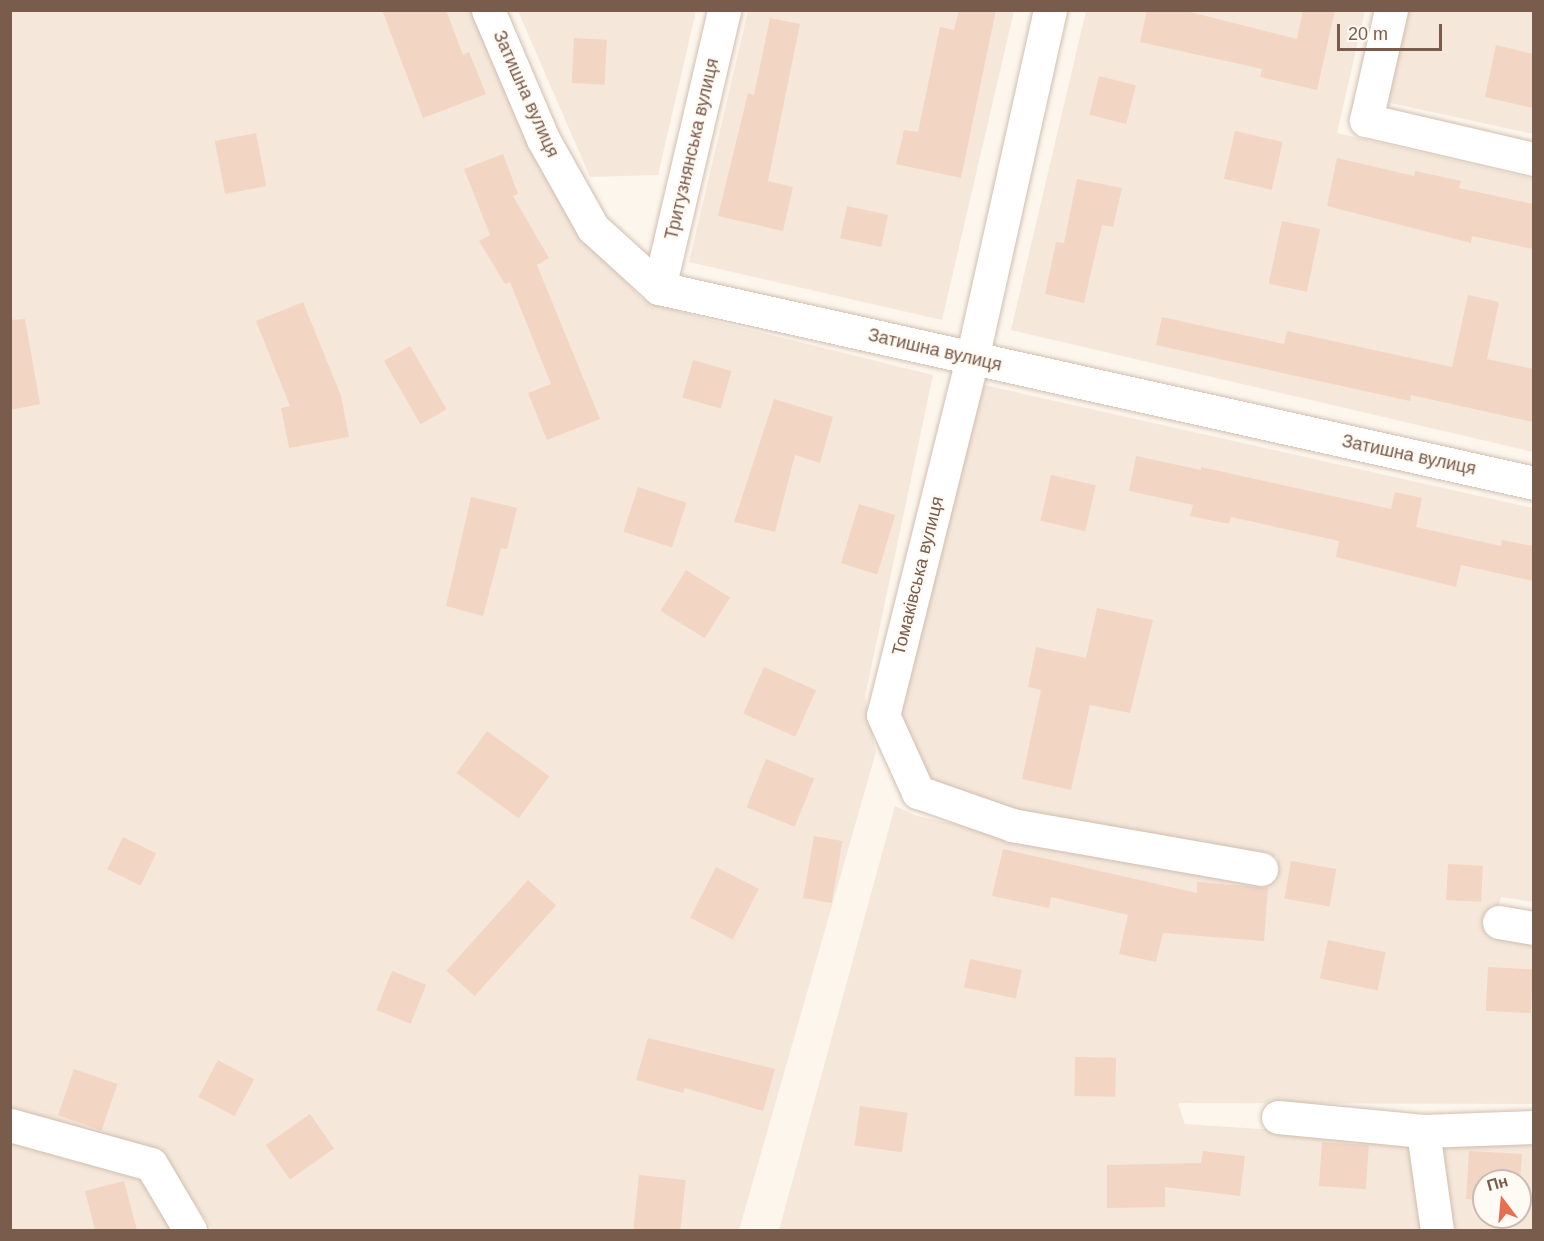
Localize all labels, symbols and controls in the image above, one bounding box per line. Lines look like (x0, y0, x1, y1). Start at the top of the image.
scale bar (1340, 12, 1445, 50)
text: 20 m (1348, 24, 1388, 44)
street label: Затишна вулиця (488, 27, 564, 161)
street label: Тритузнянська вулиця (661, 56, 723, 242)
street label: Затишна вулиця (866, 324, 1004, 376)
street label: Затишна вулиця (1340, 430, 1478, 480)
street label: Томаківська вулиця (888, 494, 948, 658)
north arrow (1472, 1169, 1532, 1229)
text: Пн (1485, 1172, 1510, 1194)

